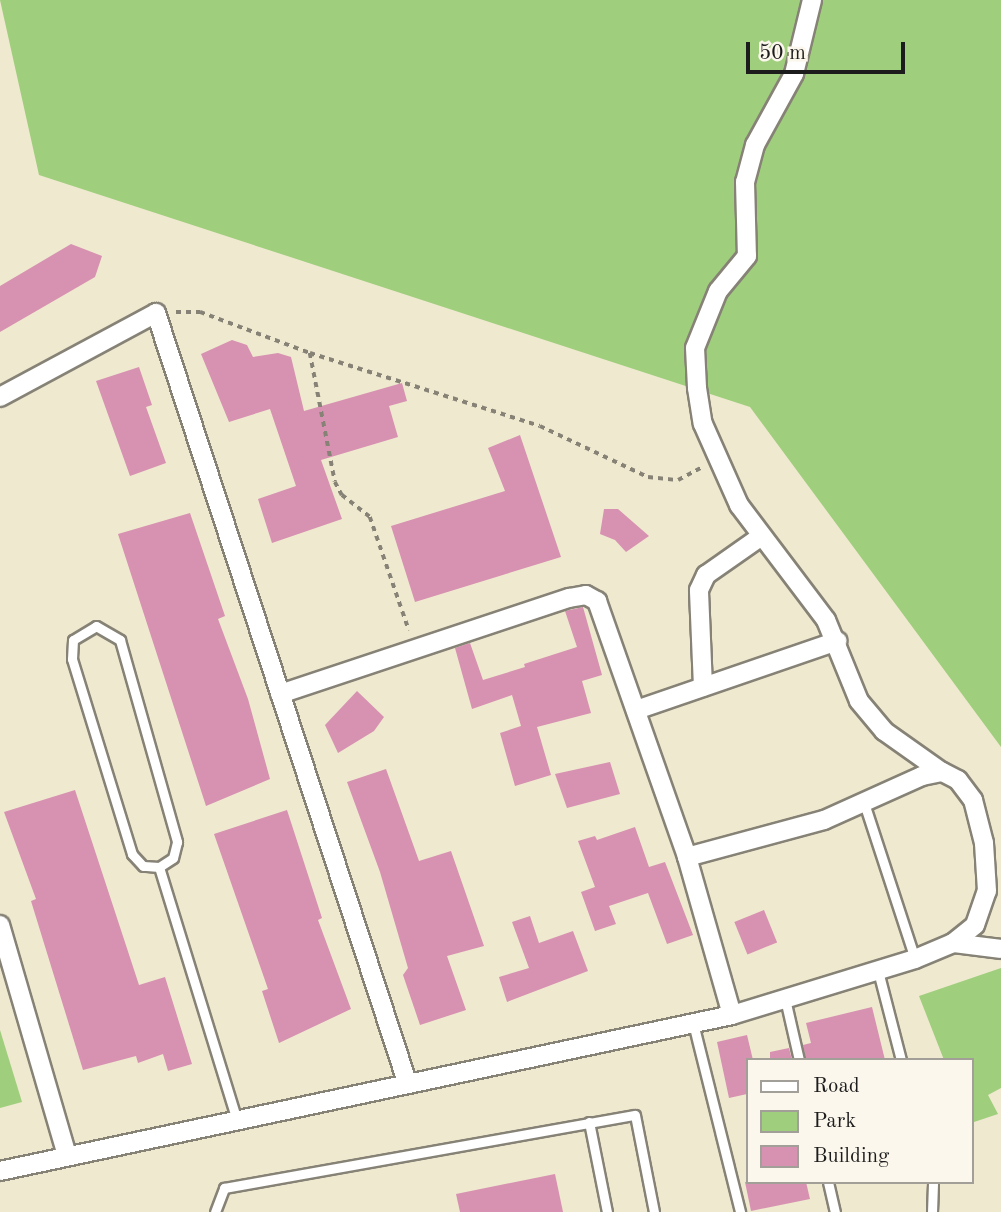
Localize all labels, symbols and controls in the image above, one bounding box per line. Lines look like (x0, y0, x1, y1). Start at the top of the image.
scale bar (749, 28, 908, 72)
text: 50 m (759, 43, 806, 64)
legend (746, 1058, 973, 1184)
text: Road (813, 1076, 860, 1097)
text: Park (813, 1111, 856, 1132)
text: Building (813, 1146, 889, 1167)

